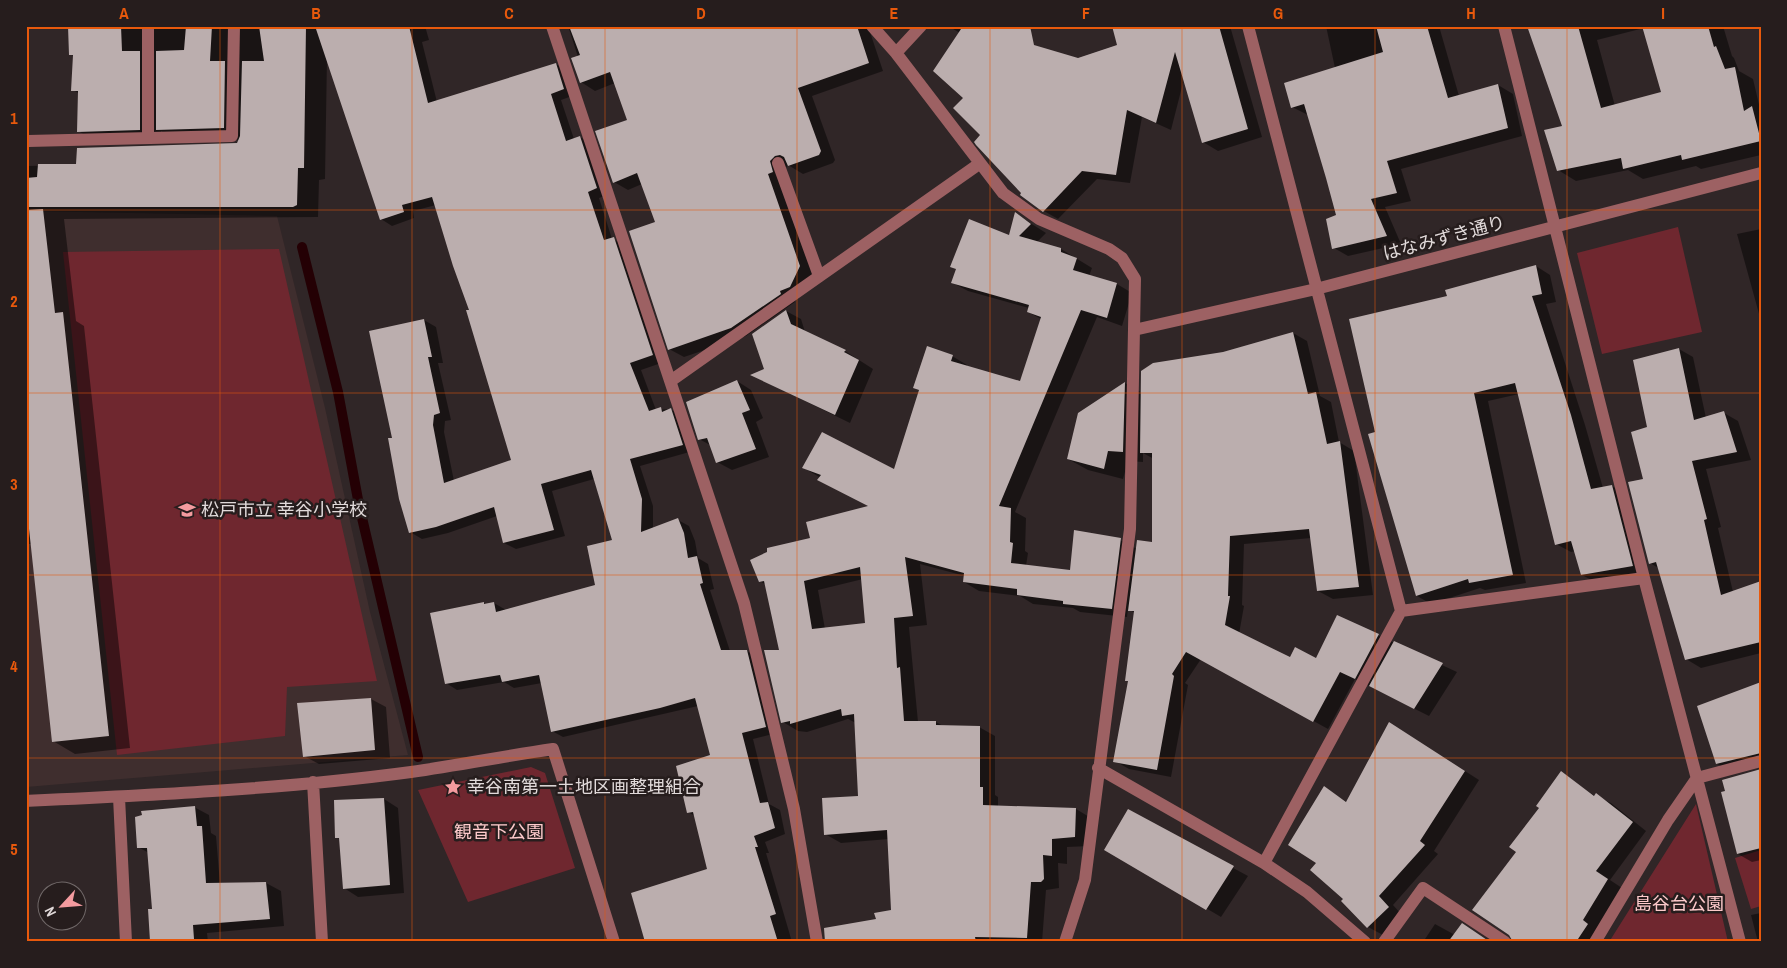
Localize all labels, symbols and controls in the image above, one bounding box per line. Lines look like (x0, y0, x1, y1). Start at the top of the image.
text: A (119, 2, 129, 24)
text: B (311, 2, 321, 24)
text: C (504, 2, 514, 24)
text: D (696, 2, 706, 24)
text: E (890, 2, 899, 24)
text: F (1082, 2, 1090, 24)
text: G (1273, 2, 1283, 24)
text: H (1466, 2, 1476, 24)
text: I (1661, 2, 1665, 24)
text: 1 (10, 107, 18, 129)
street label: はなみずき通り (1380, 209, 1508, 266)
text: 2 (10, 290, 18, 312)
text: 3 (10, 473, 18, 495)
place label: 松戸市立 幸谷小学校 (201, 497, 367, 522)
school or university icon: 松戸市立 幸谷小学校 (177, 500, 197, 520)
text: 4 (10, 655, 18, 677)
place label: 幸谷南第一土地区画整理組合 (467, 774, 701, 799)
place icon: 幸谷南第一土地区画整理組合 (443, 777, 463, 797)
park label: 観音下公園 (454, 819, 544, 844)
text: 5 (10, 838, 18, 860)
north arrow (38, 880, 88, 930)
park label: 島谷台公園 (1634, 891, 1724, 916)
text: N (40, 904, 60, 919)

